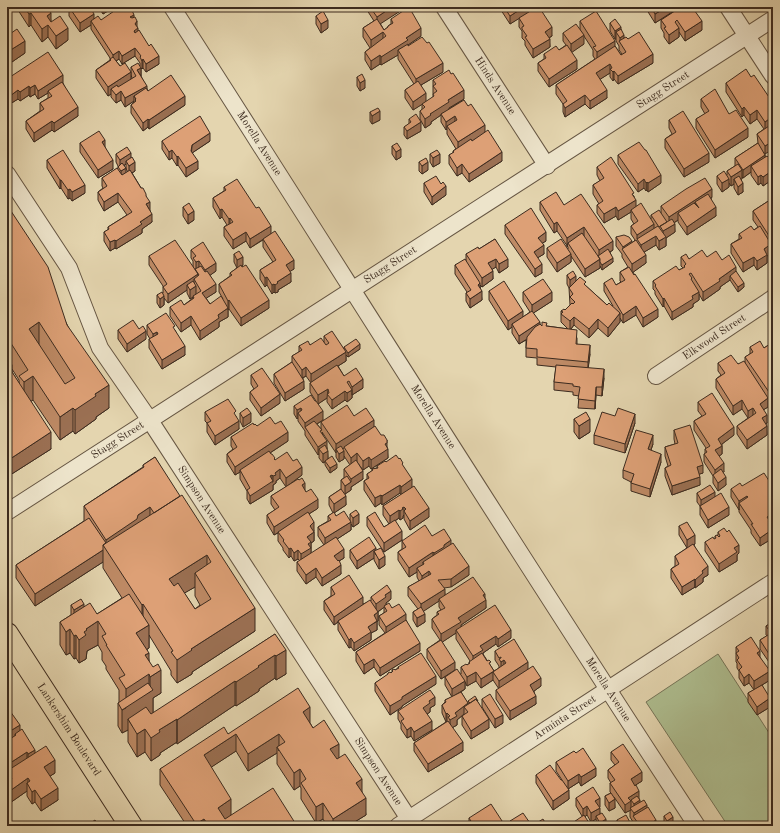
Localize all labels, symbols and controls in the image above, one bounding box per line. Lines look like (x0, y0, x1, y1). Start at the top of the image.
street label: Hinds Avenue (472, 55, 518, 117)
street label: Stagg Street (635, 69, 691, 111)
street label: Morella Avenue (235, 109, 284, 178)
street label: Stagg Street (362, 244, 419, 286)
street label: Elkwood Street (681, 312, 748, 362)
street label: Morella Avenue (409, 383, 458, 451)
street label: Stagg Street (89, 419, 146, 461)
street label: Simpson Avenue (175, 464, 228, 536)
street label: Morella Avenue (583, 656, 633, 724)
street label: Lankershim Boulevard (35, 681, 103, 778)
street label: Arminta Street (532, 693, 598, 742)
street label: Simpson Avenue (352, 736, 404, 807)

